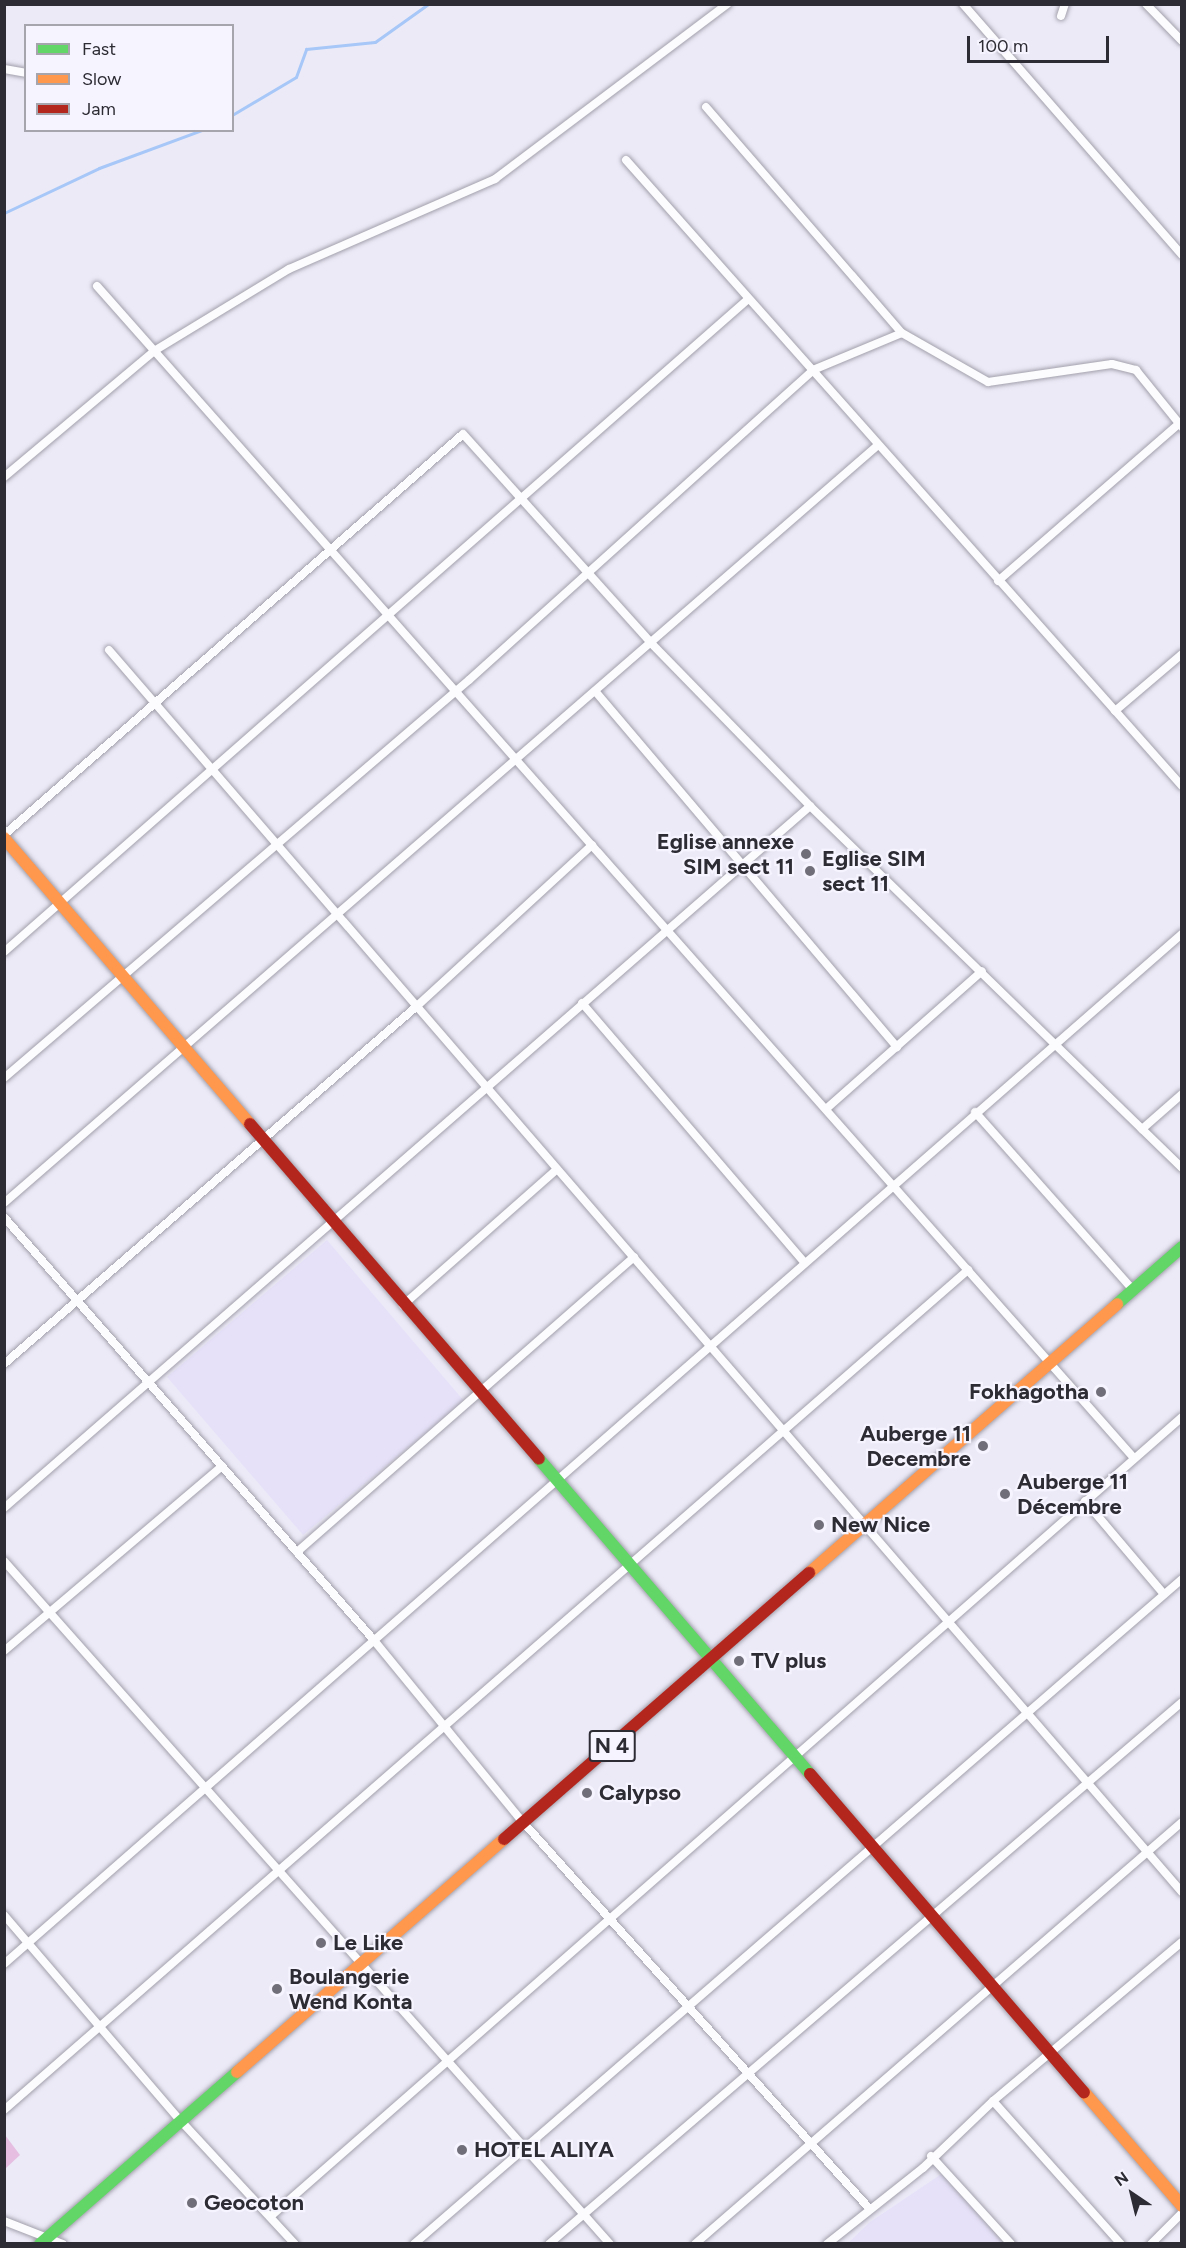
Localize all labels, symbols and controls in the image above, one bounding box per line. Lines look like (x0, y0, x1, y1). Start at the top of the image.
legend (24, 24, 234, 132)
scale bar (970, 24, 1112, 62)
text: 100 m (978, 35, 1028, 57)
text: Fast (82, 38, 116, 60)
text: Slow (82, 68, 121, 90)
text: Jam (82, 98, 116, 120)
place label: Eglise annexe SIM sect 11 (657, 828, 794, 879)
place label: Eglise SIM sect 11 (822, 845, 926, 896)
marker: Eglise annexe SIM sect 11 (799, 847, 813, 861)
marker: Eglise SIM sect 11 (803, 864, 817, 878)
place label: Fokhagotha (969, 1379, 1089, 1405)
marker: Fokhagotha (1094, 1385, 1108, 1399)
place label: Auberge 11 Decembre (860, 1420, 971, 1472)
marker: Auberge 11 Decembre (976, 1439, 990, 1453)
place label: Auberge 11 Décembre (1017, 1468, 1128, 1520)
marker: Auberge 11 Décembre (998, 1487, 1012, 1501)
place label: New Nice (831, 1512, 930, 1538)
marker: New Nice (812, 1518, 826, 1532)
place label: TV plus (751, 1648, 826, 1674)
marker: TV plus (732, 1654, 746, 1668)
road number: N 4 (588, 1728, 636, 1764)
place label: Calypso (599, 1780, 681, 1806)
marker: Calypso (580, 1786, 594, 1800)
place label: Le Like (333, 1930, 403, 1956)
marker: Le Like (314, 1936, 328, 1950)
place label: Boulangerie Wend Konta (289, 1963, 412, 2014)
marker: Boulangerie Wend Konta (270, 1982, 284, 1996)
place label: HOTEL ALIYA (474, 2137, 614, 2163)
marker: HOTEL ALIYA (455, 2143, 469, 2157)
north arrow (1102, 2164, 1162, 2224)
text: N (1111, 2168, 1132, 2190)
place label: Geocoton (204, 2190, 304, 2216)
marker: Geocoton (185, 2196, 199, 2210)

